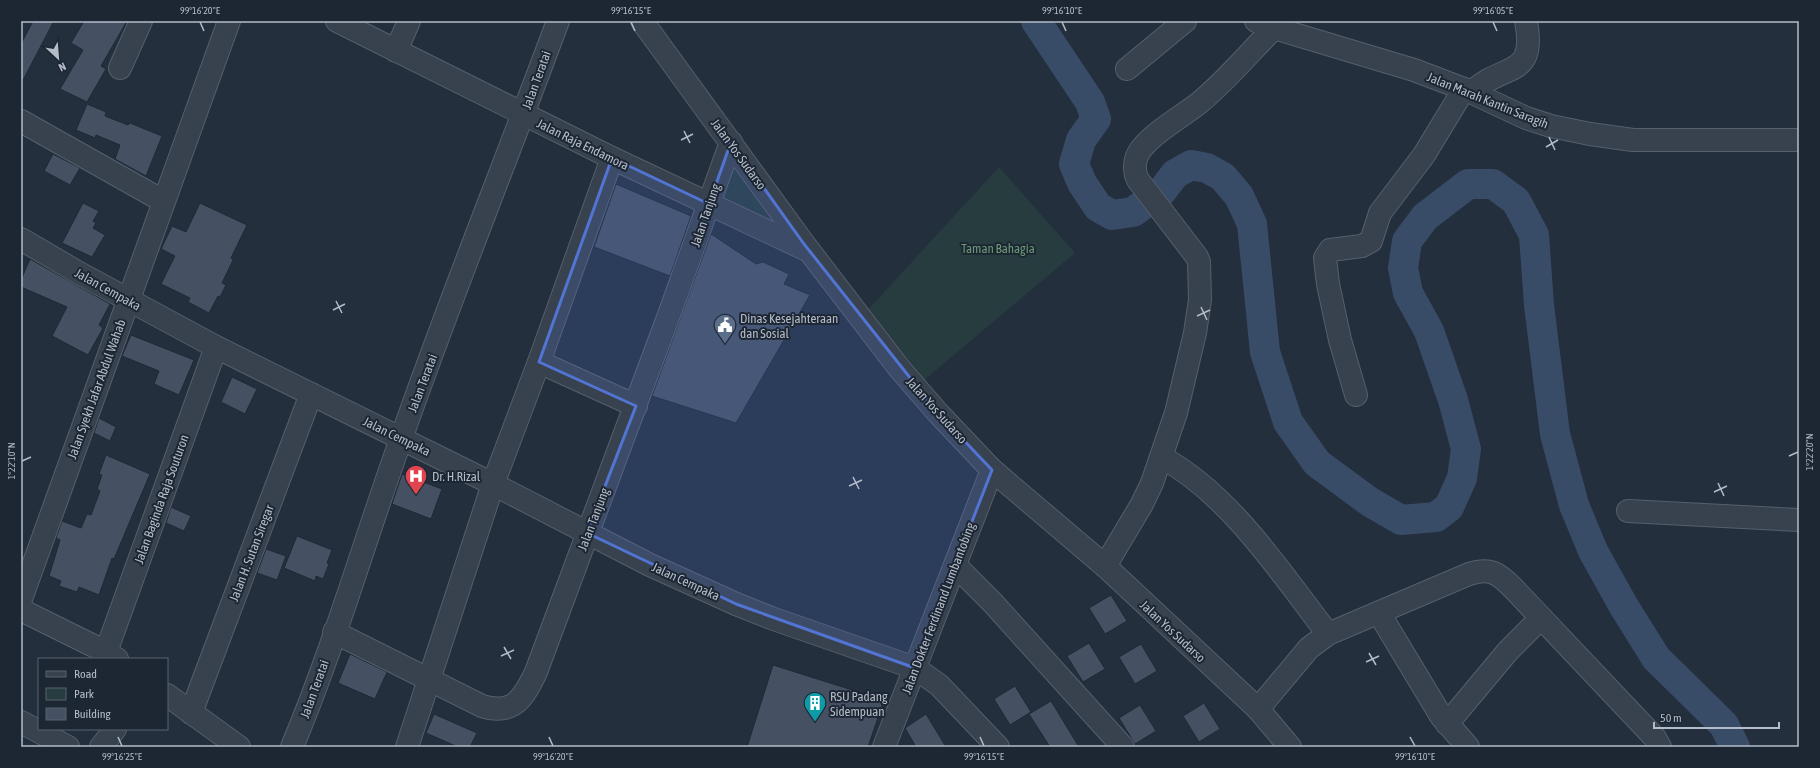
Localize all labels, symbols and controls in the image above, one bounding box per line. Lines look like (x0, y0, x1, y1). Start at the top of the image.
text: 99°16'20"E (180, 5, 221, 16)
text: 99°16'15"E (611, 5, 652, 16)
text: 99°16'10"E (1042, 5, 1083, 16)
text: 99°16'05"E (1473, 5, 1514, 16)
north arrow (38, 38, 78, 78)
street label: Jalan Teratai (519, 49, 554, 111)
text: N (57, 60, 68, 74)
street label: Jalan Marah Kantin Saragih (1425, 69, 1551, 132)
street label: Jalan Raja Endamora (534, 116, 631, 173)
street label: Jalan Yos Sudarso (708, 116, 769, 193)
street label: Jalan Tanjung (688, 181, 723, 249)
park label: Taman Bahagia (961, 241, 1035, 256)
street label: Jalan Cempaka (72, 265, 143, 314)
place label: Dinas Kesejahteraan dan Sosial (740, 311, 838, 341)
public building icon: Dinas Kesejahteraan dan Sosial (712, 312, 738, 345)
street label: Jalan Syekh Jafar Abdul Wahab (64, 317, 129, 461)
street label: Jalan Teratai (405, 352, 440, 414)
street label: Jalan Yos Sudarso (903, 374, 970, 446)
street label: Jalan Cempaka (361, 414, 433, 459)
street label: Jalan Baginda Raja Souturon (131, 433, 192, 566)
text: 1°22'20"N (1804, 433, 1815, 471)
text: 1°22'10"N (6, 442, 17, 480)
hospital icon: Dr. H.Rizal (403, 463, 429, 496)
place label: Dr. H.Rizal (432, 469, 481, 484)
street label: Jalan Tanjung (575, 485, 612, 553)
street label: Jalan H. Sutan Siregar (226, 503, 277, 604)
street label: Jalan Dokter Ferdinand Lumbantobing (899, 520, 978, 696)
street label: Jalan Cempaka (650, 559, 722, 604)
street label: Jalan Yos Sudarso (1137, 597, 1208, 665)
legend (38, 658, 168, 730)
street label: Jalan Teratai (297, 658, 332, 720)
text: Road (74, 667, 97, 681)
text: Park (74, 687, 95, 701)
place label: RSU Padang Sidempuan (830, 689, 888, 719)
building icon: RSU Padang Sidempuan (802, 690, 828, 723)
scale bar (1654, 704, 1779, 730)
text: Building (74, 707, 112, 721)
text: 50 m (1660, 711, 1682, 725)
text: 99°16'25"E (102, 751, 143, 762)
text: 99°16'20"E (533, 751, 574, 762)
text: 99°16'15"E (964, 751, 1005, 762)
text: 99°16'10"E (1395, 751, 1436, 762)

